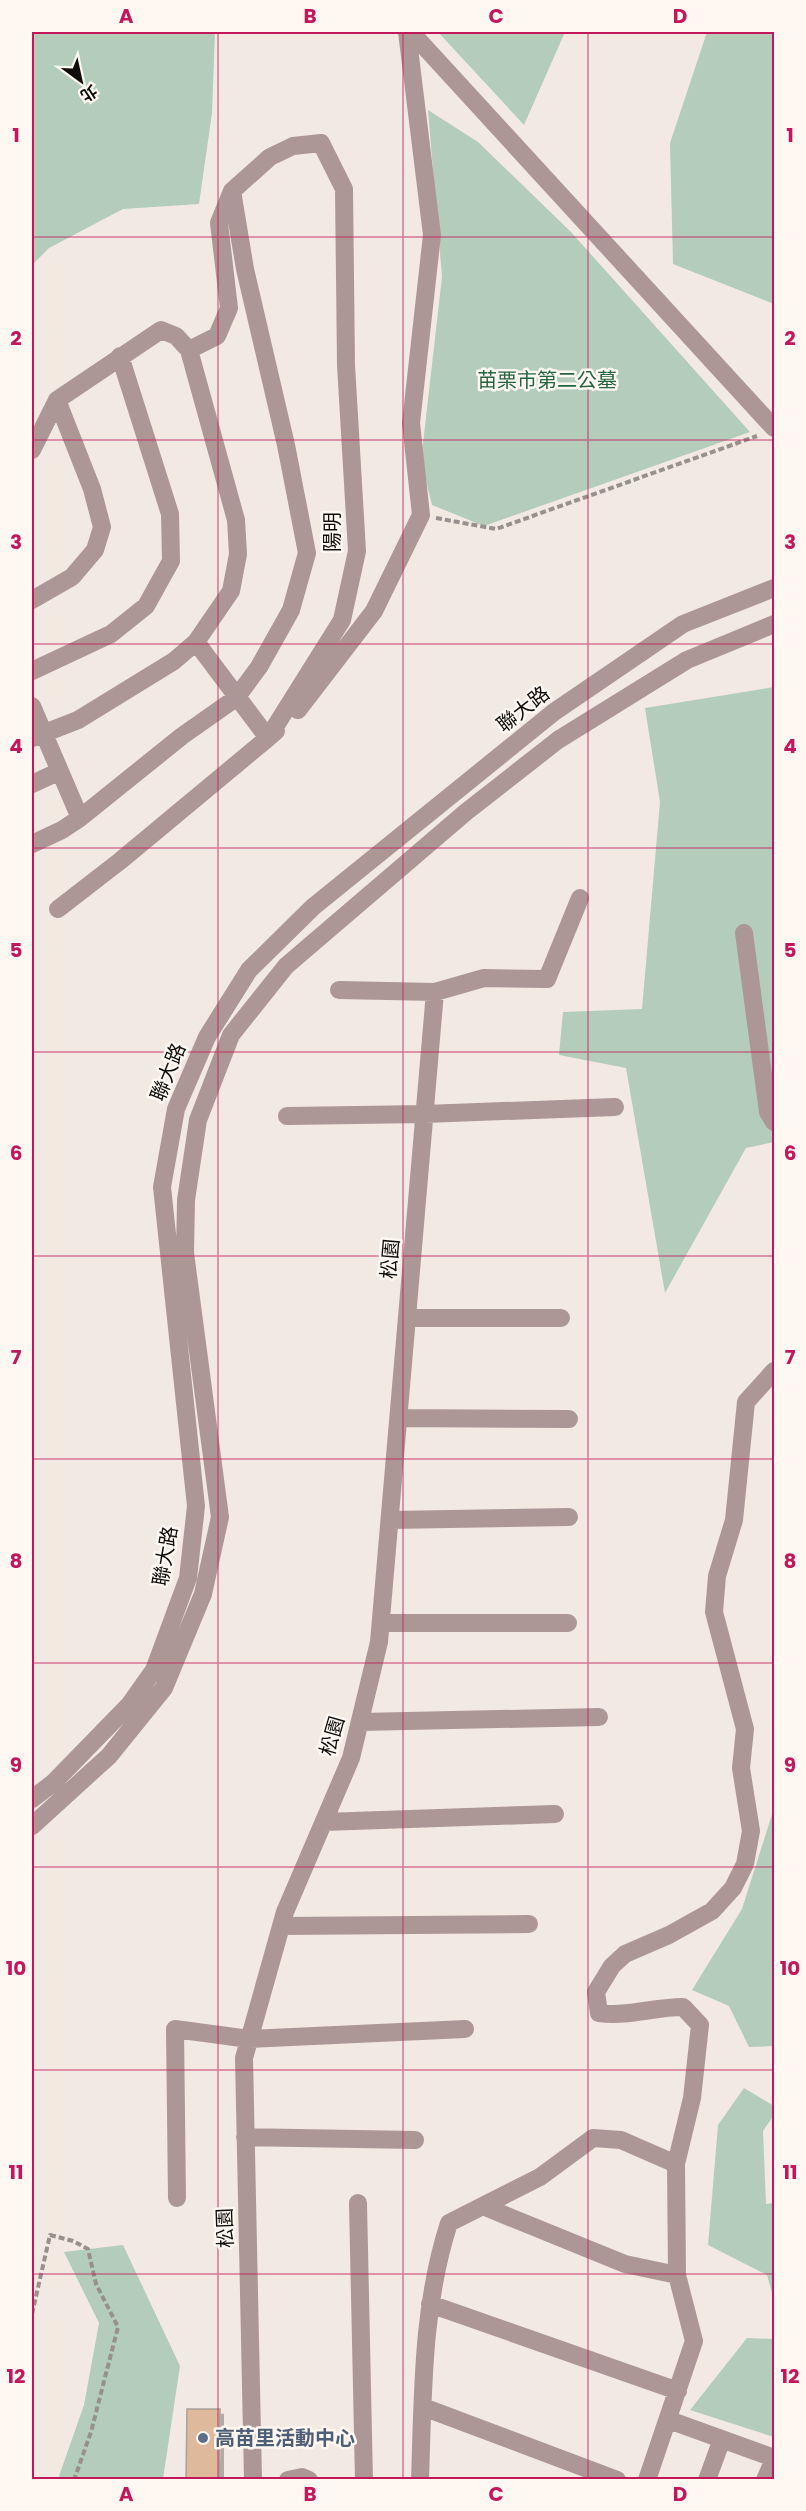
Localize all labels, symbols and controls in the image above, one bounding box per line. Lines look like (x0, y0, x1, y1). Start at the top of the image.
text: A (119, 2, 134, 30)
text: B (303, 2, 317, 30)
text: C (488, 2, 504, 30)
text: D (673, 2, 687, 30)
north arrow (51, 51, 111, 111)
text: 北 (76, 79, 102, 107)
text: 1 (12, 121, 20, 149)
text: 1 (786, 121, 794, 149)
text: 2 (10, 324, 22, 352)
text: 2 (784, 324, 796, 352)
park label: 苗栗市第二公墓 (477, 366, 617, 394)
street label: 陽明 (318, 512, 346, 552)
text: 3 (10, 528, 22, 556)
text: 3 (784, 528, 796, 556)
street label: 聯大路 (491, 679, 555, 739)
text: 4 (9, 732, 23, 760)
text: 4 (783, 732, 797, 760)
text: 5 (10, 936, 23, 964)
text: 5 (784, 936, 797, 964)
street label: 聯大路 (144, 1039, 192, 1105)
text: 6 (10, 1139, 22, 1167)
text: 6 (784, 1139, 796, 1167)
street label: 松園 (374, 1238, 406, 1280)
text: 7 (11, 1343, 22, 1371)
text: 7 (785, 1343, 796, 1371)
street label: 聯大路 (146, 1524, 184, 1588)
text: 8 (10, 1547, 22, 1575)
text: 8 (784, 1547, 796, 1575)
street label: 松園 (313, 1713, 351, 1759)
text: 9 (10, 1751, 22, 1779)
text: 9 (784, 1751, 796, 1779)
text: 10 (6, 1954, 26, 1982)
text: 10 (780, 1954, 800, 1982)
text: 11 (8, 2158, 24, 2186)
text: 11 (782, 2158, 798, 2186)
street label: 松園 (210, 2208, 240, 2248)
text: 12 (7, 2362, 25, 2390)
text: 12 (781, 2362, 799, 2390)
place label: 高苗里活動中心 (215, 2424, 355, 2452)
marker: 高苗里活動中心 (196, 2431, 210, 2445)
text: A (119, 2480, 134, 2508)
text: B (303, 2480, 317, 2508)
text: C (488, 2480, 504, 2508)
text: D (673, 2480, 687, 2508)

